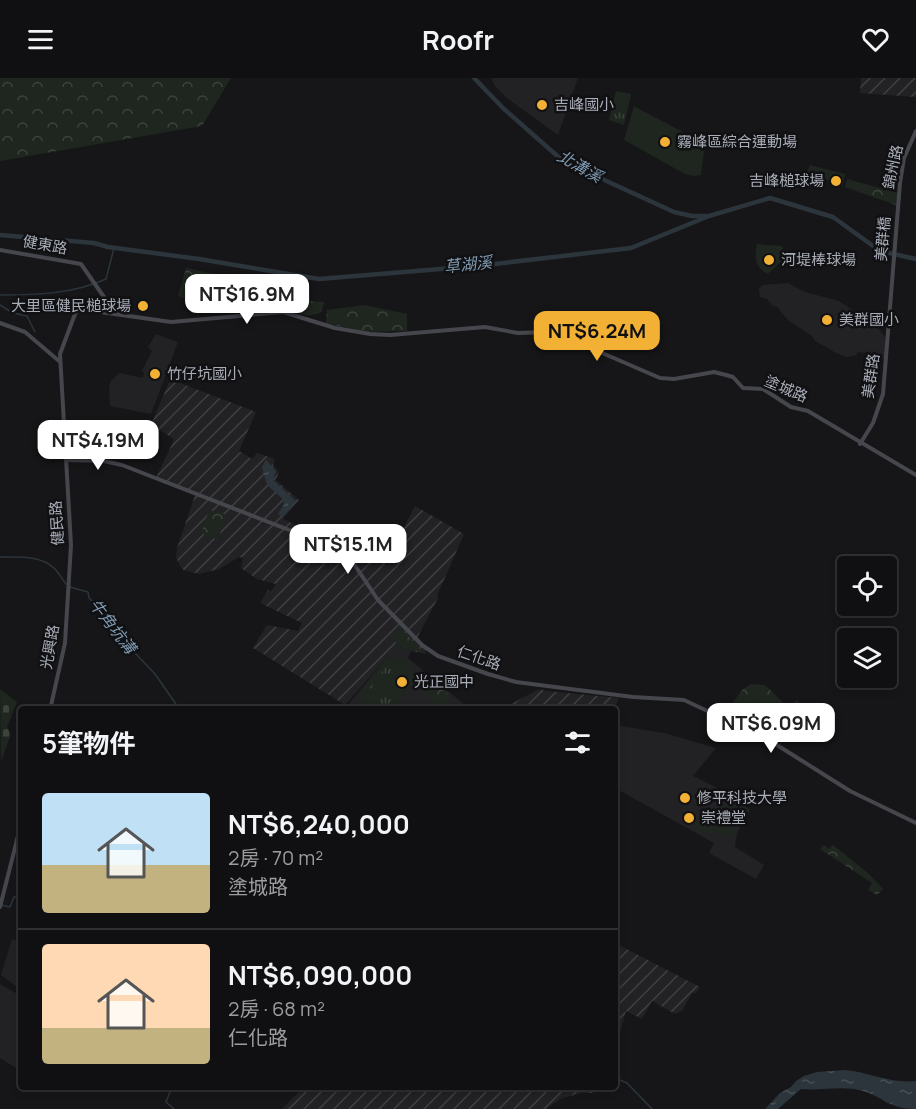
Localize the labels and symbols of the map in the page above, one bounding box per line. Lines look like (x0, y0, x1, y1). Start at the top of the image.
place label: 吉峰國小 (554, 94, 614, 115)
marker: 吉峰國小 (535, 98, 549, 112)
place label: 霧峰區綜合運動場 (677, 131, 797, 152)
marker: 霧峰區綜合運動場 (658, 135, 672, 149)
street label: 錦州路 (878, 143, 907, 191)
water label: 北溝溪 (554, 145, 608, 188)
place label: 吉峰槌球場 (749, 170, 824, 191)
marker: 吉峰槌球場 (829, 174, 843, 188)
street label: 美群橋 (870, 216, 895, 262)
street label: 健東路 (21, 230, 69, 259)
place label: 河堤棒球場 (781, 249, 856, 270)
water label: 草湖溪 (443, 250, 495, 277)
marker: 河堤棒球場 (762, 253, 776, 267)
pin: NT$16.9M (185, 274, 309, 325)
place label: 大里區健民槌球場 (11, 295, 131, 316)
marker: 大里區健民槌球場 (136, 299, 150, 313)
place label: 美群國小 (839, 309, 899, 330)
pin: NT$6.24M (535, 311, 659, 362)
marker: 美群國小 (820, 313, 834, 327)
street label: 美群路 (857, 352, 884, 400)
place label: 竹仔坑國小 (167, 363, 242, 384)
marker: 竹仔坑國小 (148, 367, 162, 381)
street label: 塗城路 (761, 370, 811, 407)
pin: NT$4.19M (36, 420, 160, 471)
street label: 健民路 (45, 500, 68, 546)
pin: NT$15.1M (286, 524, 410, 575)
water label: 牛角坑溝 (85, 594, 143, 660)
street label: 光興路 (35, 623, 64, 671)
street label: 仁化路 (454, 640, 504, 675)
place label: 光正國中 (414, 671, 474, 692)
marker: 光正國中 (395, 675, 409, 689)
pin: NT$6.09M (709, 703, 833, 754)
place label: 修平科技大學 (697, 787, 787, 808)
marker: 修平科技大學 (678, 791, 692, 805)
place label: 崇禮堂 (701, 807, 746, 828)
marker: 崇禮堂 (682, 811, 696, 825)

